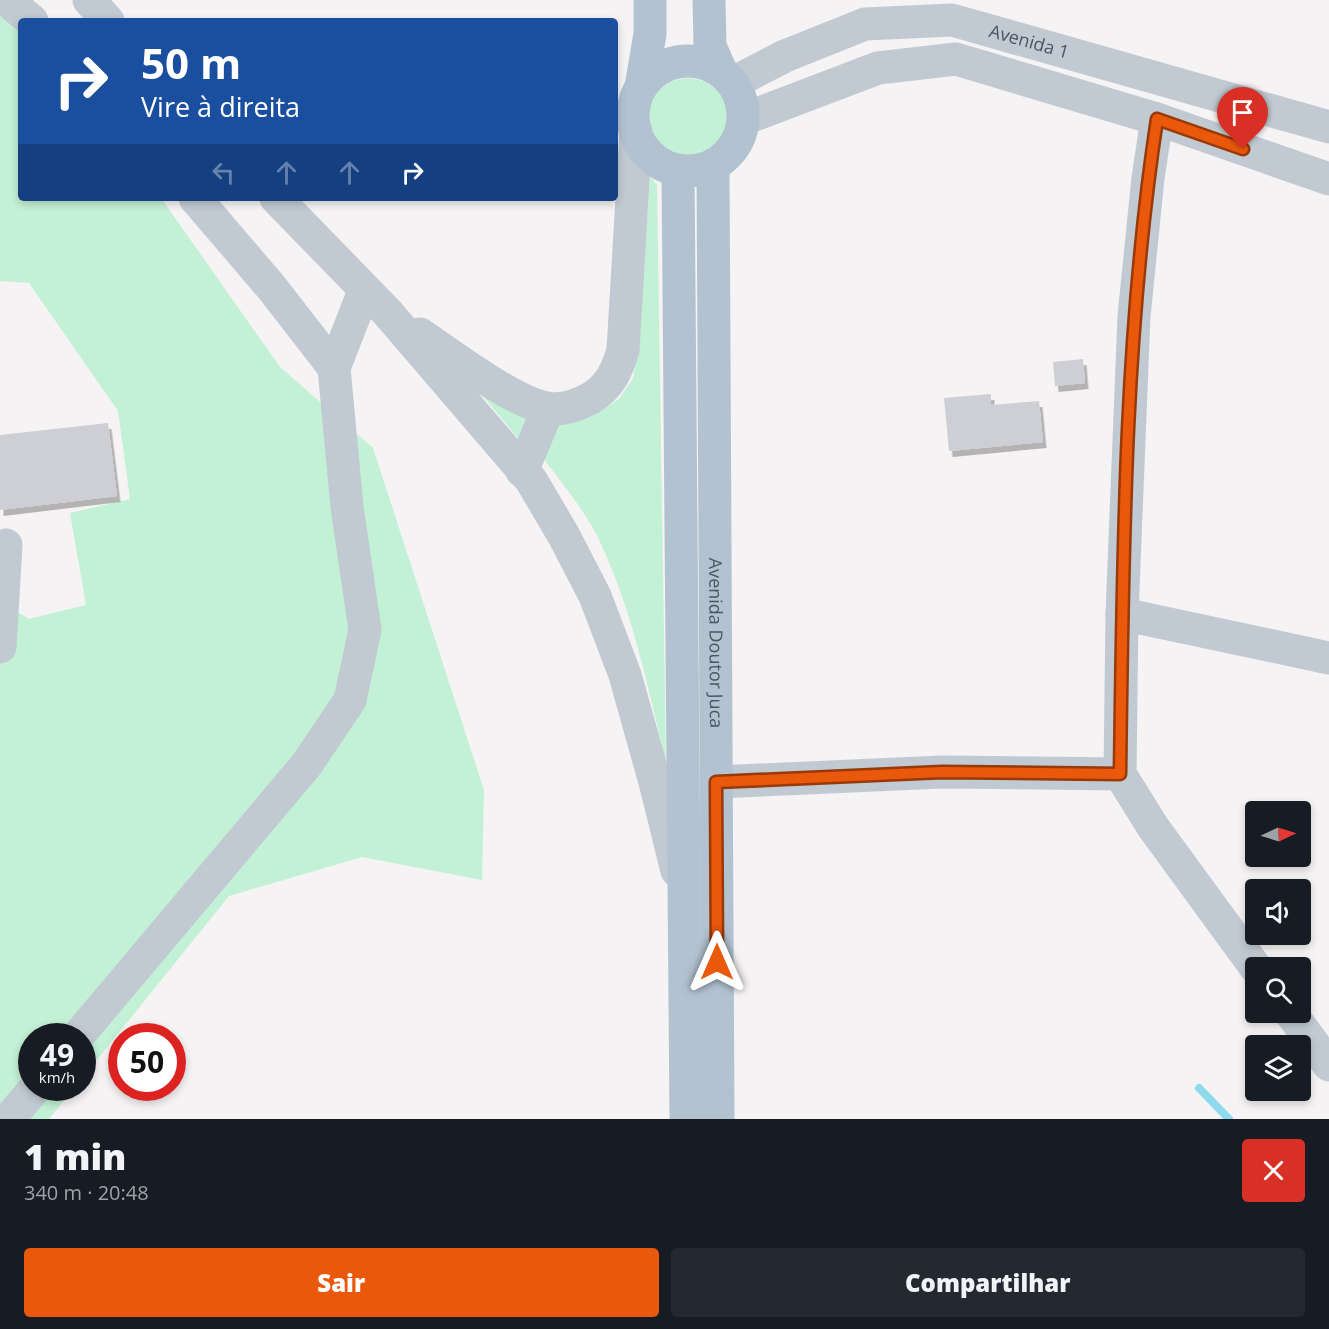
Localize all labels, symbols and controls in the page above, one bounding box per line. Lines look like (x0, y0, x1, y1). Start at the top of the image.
street label: Avenida 1 (987, 18, 1072, 64)
text: 50 m (141, 34, 241, 91)
icon: right (42, 42, 120, 120)
pin (1217, 87, 1268, 149)
text: Vire à direita (141, 88, 300, 125)
icon: arrive (1226, 96, 1259, 129)
icon: left (207, 156, 240, 189)
icon: ahead (270, 156, 303, 189)
icon: ahead (333, 156, 366, 189)
icon: right (396, 156, 429, 189)
street label: Avenida Doutor Juca (704, 558, 729, 728)
north arrow (1245, 801, 1311, 867)
map controls (1245, 801, 1311, 1101)
button: sound (1245, 879, 1311, 945)
position arrow (685, 930, 749, 994)
button: search (1245, 957, 1311, 1023)
speed limit sign: 50 (108, 1023, 186, 1101)
text: 49 (40, 1034, 74, 1075)
button: layers (1245, 1035, 1311, 1101)
text: km/h (39, 1067, 75, 1087)
text: 1 min (24, 1132, 126, 1181)
button: close (1242, 1139, 1305, 1202)
text: 340 m · 20:48 (24, 1179, 149, 1206)
button: Sair (24, 1248, 659, 1317)
button: Compartilhar (671, 1248, 1305, 1317)

